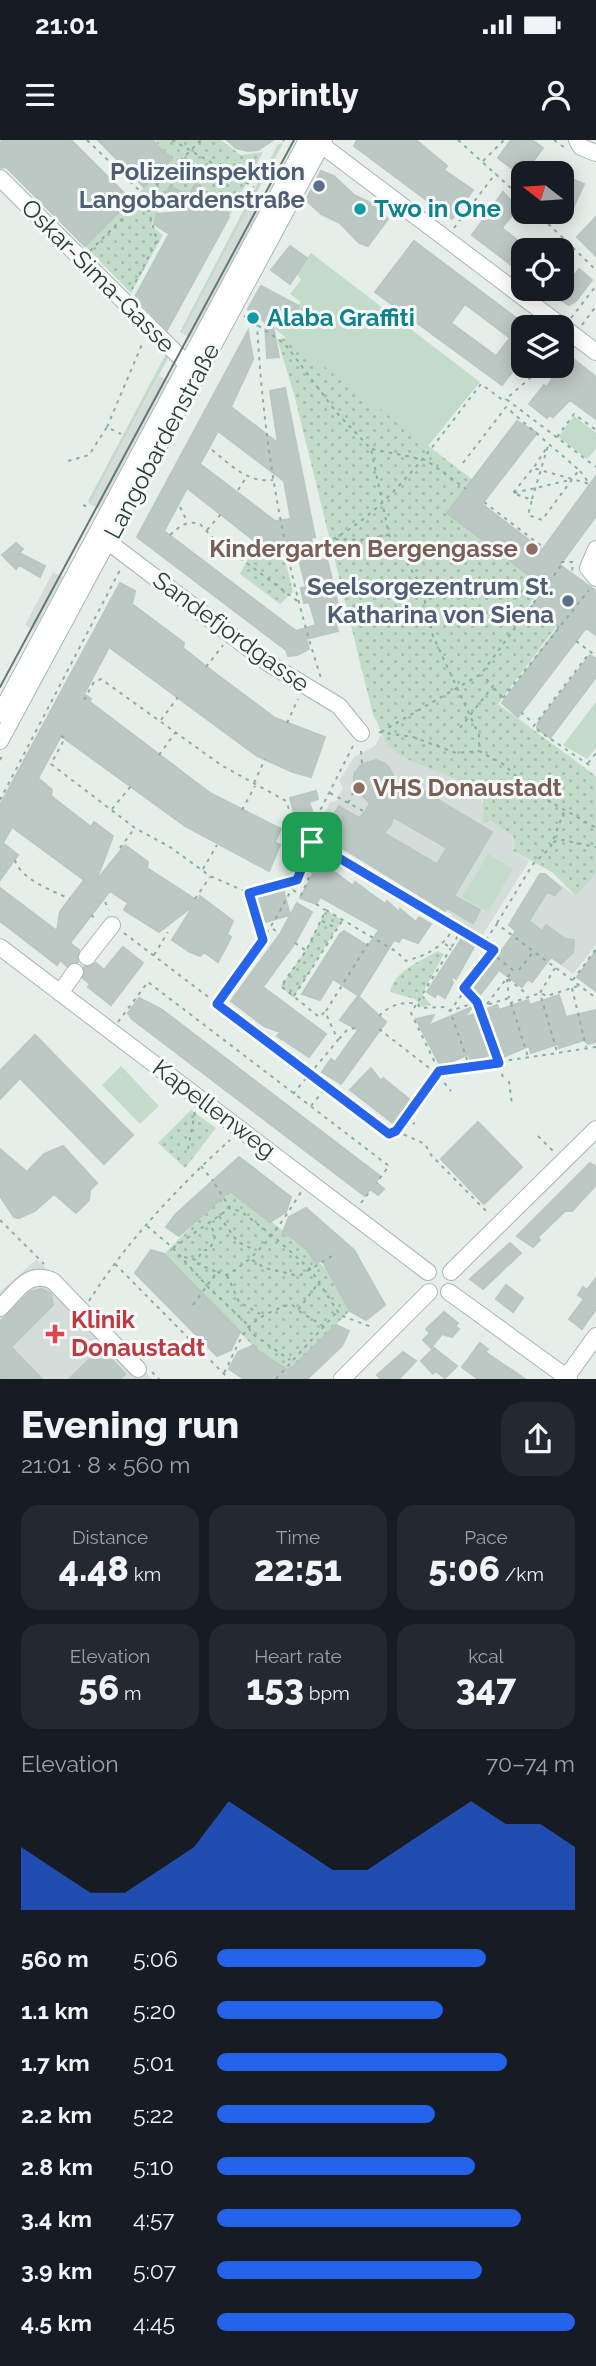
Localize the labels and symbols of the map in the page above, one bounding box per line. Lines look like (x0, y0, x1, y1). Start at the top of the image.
place label: Polizeiinspektion Langobardenstraße (79, 157, 305, 214)
north arrow (511, 161, 574, 224)
marker: Polizeiinspektion Langobardenstraße (311, 178, 327, 194)
street label: Oskar-Sima-Gasse (15, 193, 181, 359)
place label: Two in One (374, 194, 501, 223)
marker: Two in One (352, 201, 368, 217)
place label: Alaba Graffiti (267, 303, 415, 332)
marker: Alaba Graffiti (245, 310, 261, 326)
street label: Langobardenstraße (98, 338, 225, 544)
place label: Kindergarten Bergengasse (209, 534, 518, 563)
marker: Kindergarten Bergengasse (524, 541, 540, 557)
street label: Sandefjordgasse (147, 565, 315, 698)
place label: Seelsorgezentrum St. Katharina von Siena (307, 572, 554, 629)
marker: Seelsorgezentrum St. Katharina von Siena (560, 593, 576, 609)
place label: VHS Donaustadt (373, 773, 562, 802)
marker: VHS Donaustadt (351, 780, 367, 796)
pin (282, 812, 342, 872)
street label: Kapellenweg (147, 1053, 281, 1164)
place label: Klinik Donaustadt (71, 1305, 205, 1362)
marker: Klinik Donaustadt (45, 1324, 65, 1344)

